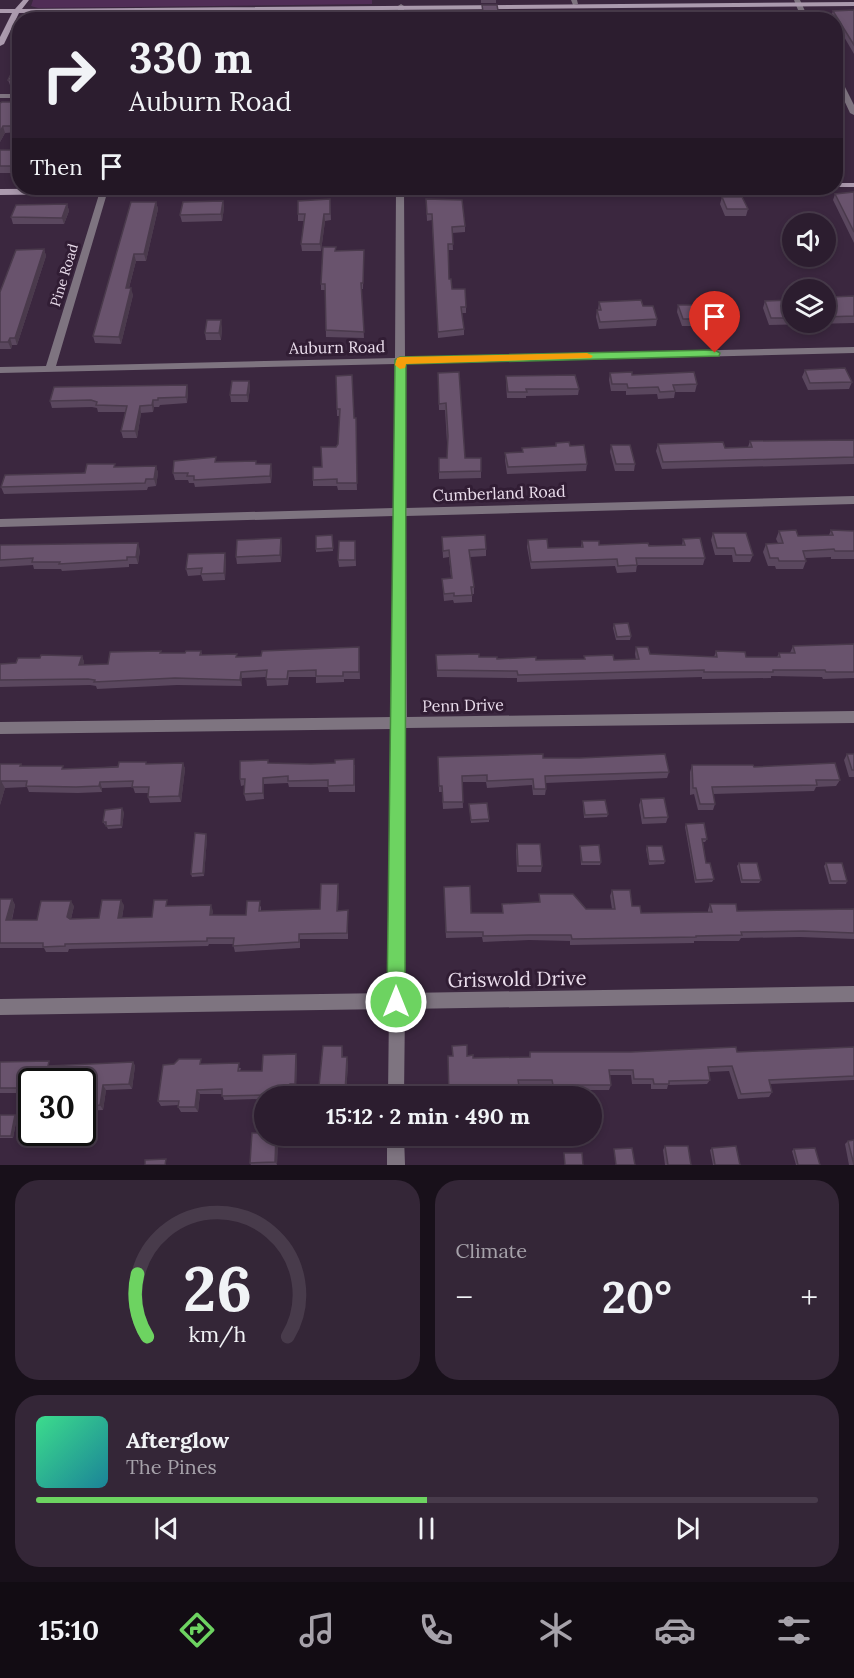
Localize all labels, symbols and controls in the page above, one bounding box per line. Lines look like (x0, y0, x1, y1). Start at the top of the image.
text: 330 m (129, 31, 252, 85)
icon: right (30, 36, 108, 114)
text: Auburn Road (129, 84, 292, 118)
icon: arrive (95, 150, 128, 183)
text: Then (30, 153, 83, 181)
map controls (782, 213, 836, 333)
button: sound (782, 213, 836, 267)
street label: Pine Road (46, 241, 82, 309)
button: layers (782, 279, 836, 333)
pin (689, 291, 740, 353)
icon: arrive (698, 300, 731, 333)
street label: Auburn Road (288, 336, 386, 358)
street label: Cumberland Road (432, 481, 566, 505)
street label: Penn Drive (422, 694, 504, 716)
street label: Griswold Drive (447, 965, 587, 992)
position arrow (364, 970, 428, 1034)
speed limit sign: 30 (18, 1068, 96, 1146)
text: 15:12 · 2 min · 490 m (326, 1102, 530, 1130)
text: Climate (456, 1238, 527, 1263)
text: 26 (183, 1248, 252, 1328)
text: 20° (602, 1268, 672, 1325)
text: − (456, 1276, 473, 1318)
text: + (800, 1276, 818, 1318)
text: km/h (188, 1320, 246, 1348)
text: Afterglow (126, 1426, 229, 1454)
text: The Pines (126, 1454, 217, 1479)
icon: previous (150, 1512, 183, 1545)
icon: pause (410, 1512, 443, 1545)
icon: next (671, 1512, 704, 1545)
icon: directions (176, 1609, 218, 1651)
icon: music (296, 1609, 338, 1651)
icon: phone (415, 1609, 457, 1651)
icon: climate (535, 1609, 577, 1651)
icon: car (654, 1609, 696, 1651)
icon: filters (773, 1609, 815, 1651)
text: 15:10 (39, 1613, 99, 1647)

